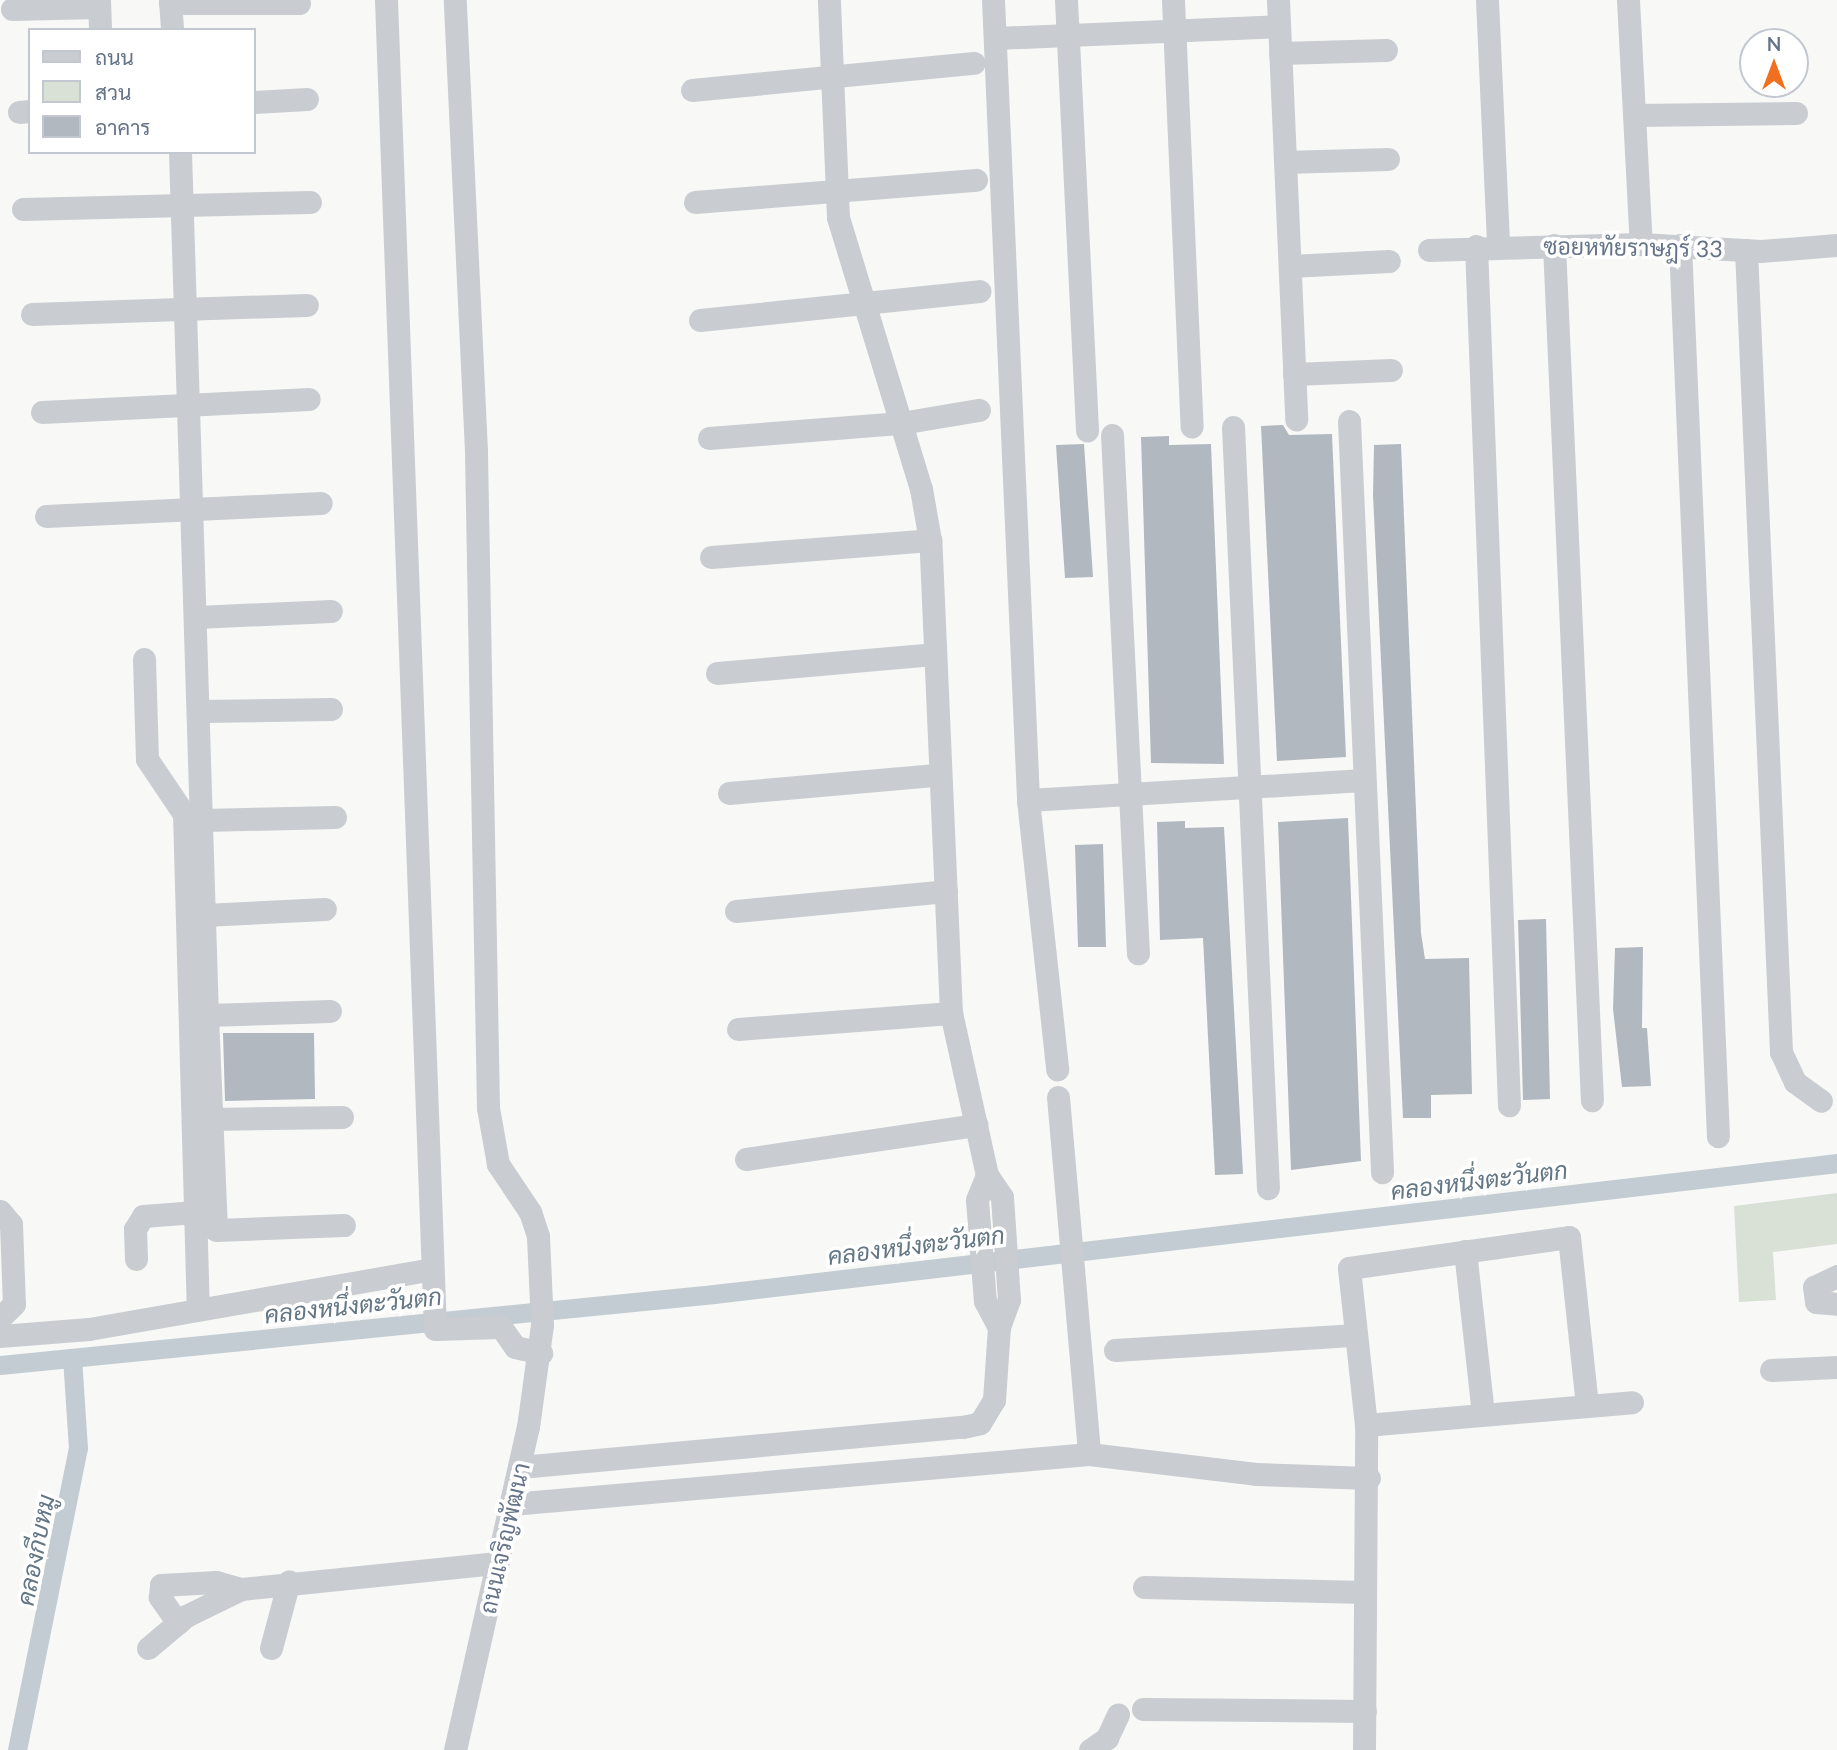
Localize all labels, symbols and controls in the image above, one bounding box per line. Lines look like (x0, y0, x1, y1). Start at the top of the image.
legend (28, 28, 256, 154)
north arrow (1739, 28, 1809, 98)
text: N (1767, 32, 1781, 55)
text: ถนน (95, 44, 134, 69)
text: สวน (95, 79, 131, 104)
text: อาคาร (95, 114, 151, 139)
street label: ซอยหทัยราษฎร์ 33 (1543, 232, 1723, 262)
water label: คลองหนึ่งตะวันตก (1389, 1155, 1569, 1205)
water label: คลองหนึ่งตะวันตก (826, 1220, 1006, 1270)
water label: คลองหนึ่งตะวันตก (263, 1281, 443, 1329)
street label: ถนนเจริญพัฒนา (473, 1460, 535, 1616)
water label: คลองกีบหมู (10, 1492, 60, 1608)

